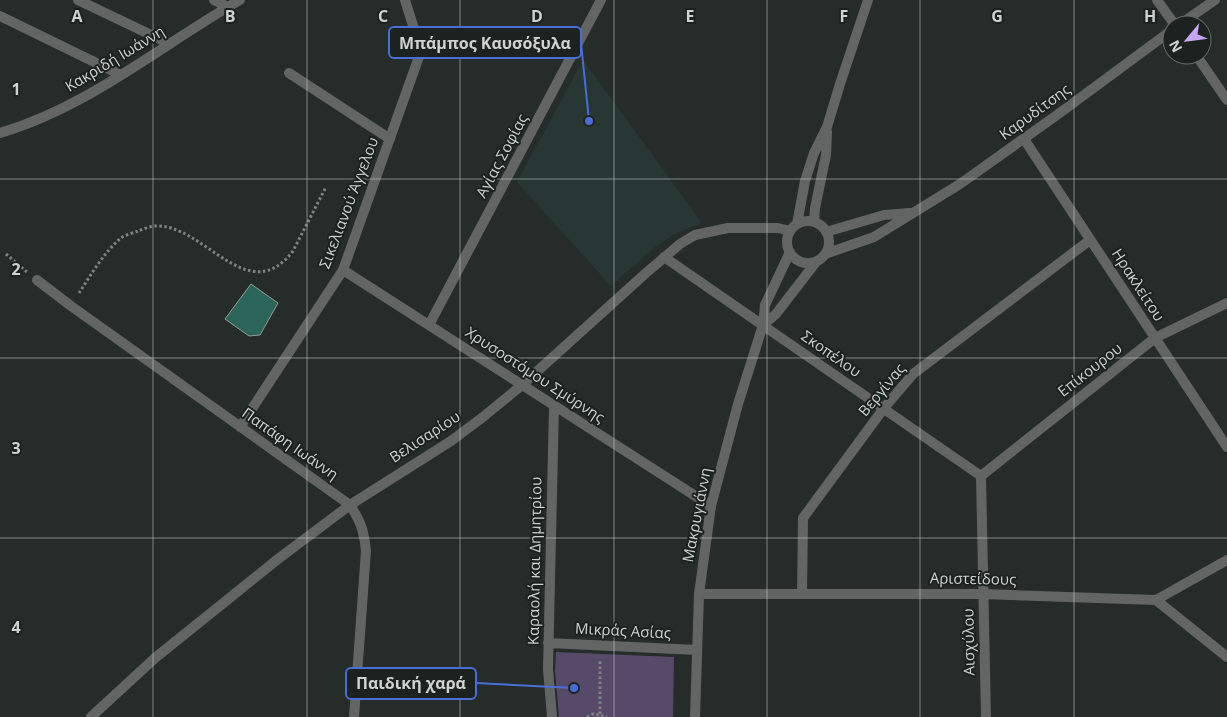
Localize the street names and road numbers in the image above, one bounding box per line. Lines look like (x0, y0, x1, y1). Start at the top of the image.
street label: Κακριδή Ιωάννη (61, 21, 168, 96)
street label: Καρυδίτσης (995, 79, 1074, 144)
street label: Αγίας Σοφίας (471, 110, 532, 201)
street label: Σικελιανού Άγγελου (314, 134, 382, 271)
street label: Ηρακλείτου (1108, 244, 1170, 325)
street label: Χρυσοστόμου Σμύρνης (462, 322, 609, 427)
street label: Σκοπέλου (798, 325, 865, 381)
street label: Επίκουρου (1053, 338, 1126, 401)
street label: Βεργίνας (853, 359, 909, 420)
street label: Παπάφη Ιωάννη (238, 403, 343, 484)
street label: Βελισαρίου (385, 406, 464, 466)
street label: Μακρυγιάννη (677, 466, 715, 564)
street label: Καραολή και Δημητρίου (523, 477, 545, 645)
street label: Αριστείδους (930, 567, 1016, 589)
street label: Αισχύλου (957, 608, 979, 676)
street label: Μικράς Ασίας (575, 618, 671, 642)

